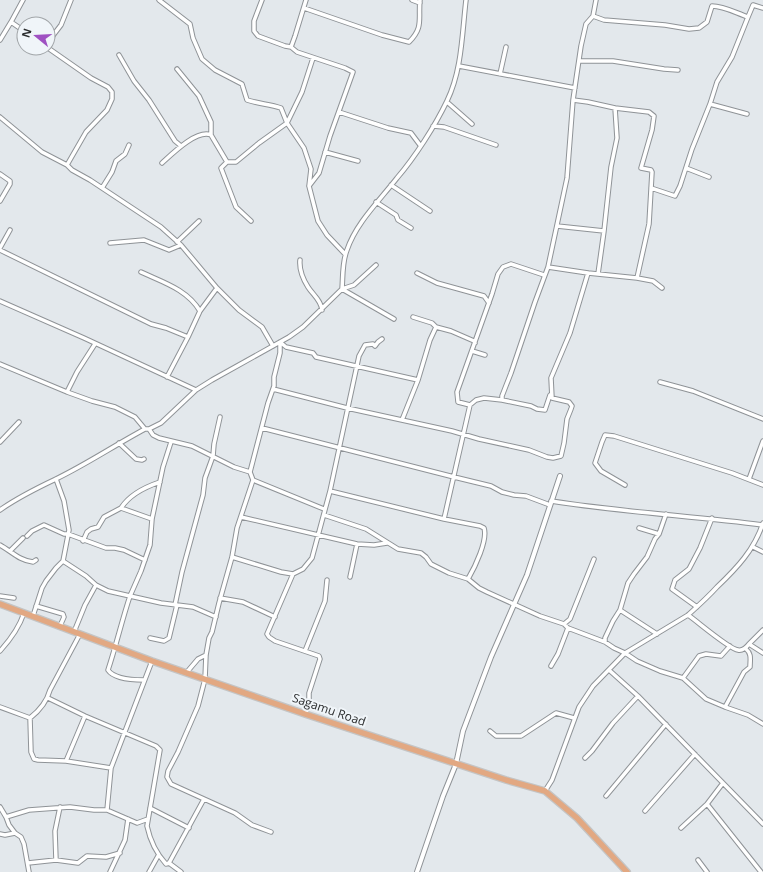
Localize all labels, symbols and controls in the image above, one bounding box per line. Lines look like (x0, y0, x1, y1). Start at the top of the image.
north arrow (16, 16, 56, 56)
text: N (17, 26, 35, 39)
street label: Sagamu Road (290, 689, 368, 730)

